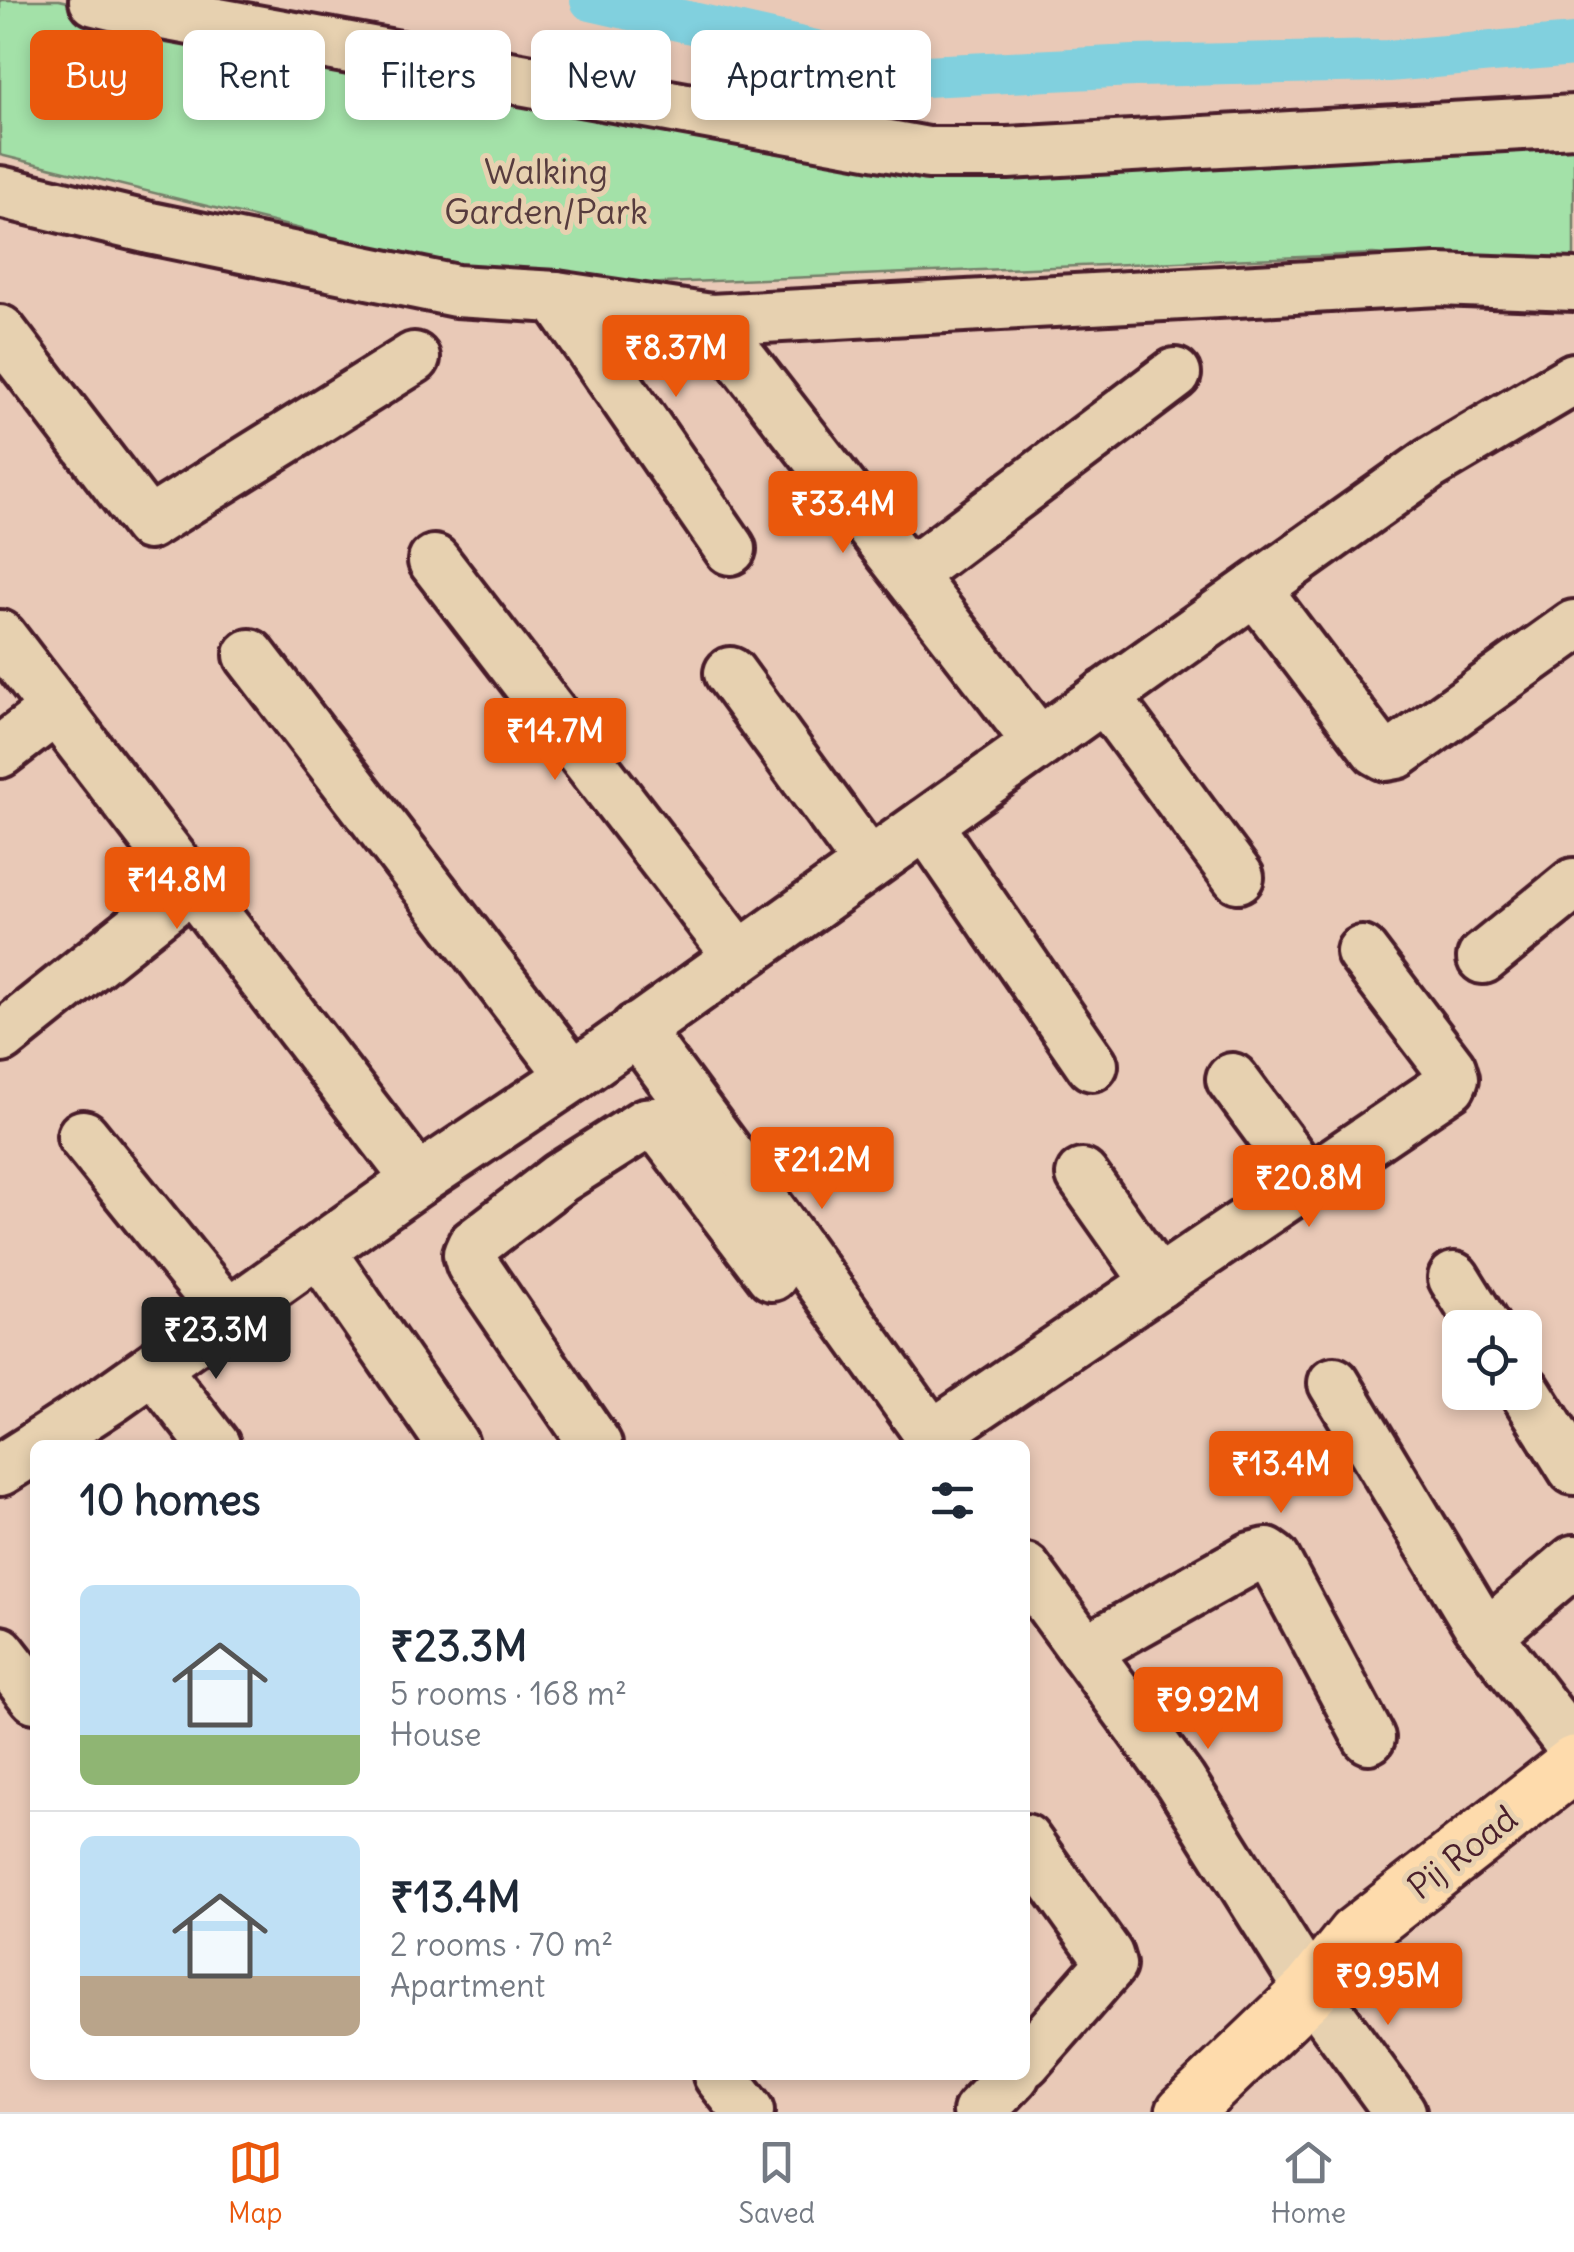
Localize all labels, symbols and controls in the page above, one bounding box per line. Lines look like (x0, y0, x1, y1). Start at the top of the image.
chip: Buy (30, 30, 163, 120)
chip: Rent (183, 30, 325, 120)
chip: Filters (345, 30, 511, 120)
chip: New (531, 30, 671, 120)
chip: Apartment (691, 30, 931, 120)
park label: Walking Garden/Park (444, 149, 648, 233)
pin: ₹8.37M (595, 315, 757, 400)
text: ₹8.37M (624, 327, 728, 368)
pin: ₹33.4M (762, 471, 924, 556)
text: ₹33.4M (790, 483, 896, 524)
pin: ₹14.7M (474, 698, 636, 783)
text: ₹14.7M (506, 710, 604, 751)
pin: ₹14.8M (96, 847, 258, 932)
text: ₹14.8M (127, 859, 227, 900)
pin: ₹21.2M (741, 1127, 903, 1212)
text: ₹21.2M (773, 1139, 871, 1180)
pin: ₹20.8M (1228, 1145, 1390, 1230)
text: ₹20.8M (1255, 1157, 1363, 1198)
pin: ₹23.3M (135, 1297, 297, 1382)
text: ₹23.3M (164, 1309, 268, 1350)
map controls (1442, 1310, 1542, 1410)
button: locate (1442, 1310, 1542, 1410)
pin: ₹13.4M (1200, 1431, 1362, 1516)
text: ₹13.4M (1231, 1443, 1331, 1484)
icon: filters (925, 1473, 980, 1528)
text: 10 homes (80, 1474, 261, 1526)
text: ₹23.3M (390, 1620, 528, 1672)
icon: home (160, 1625, 280, 1745)
pin: ₹9.92M (1127, 1667, 1289, 1752)
text: 5 rooms · 168 m² (390, 1673, 627, 1714)
text: ₹9.92M (1156, 1679, 1260, 1720)
text: House (390, 1714, 481, 1755)
street label: Pij Road (1398, 1796, 1526, 1908)
text: ₹13.4M (390, 1871, 521, 1923)
icon: home (160, 1876, 280, 1996)
text: 2 rooms · 70 m² (390, 1924, 613, 1965)
pin: ₹9.95M (1307, 1943, 1469, 2028)
text: ₹9.95M (1335, 1955, 1441, 1996)
text: Apartment (390, 1965, 545, 2006)
tab: Map (228, 2135, 283, 2231)
tab: Saved (738, 2135, 815, 2231)
tab: Home (1271, 2135, 1346, 2231)

